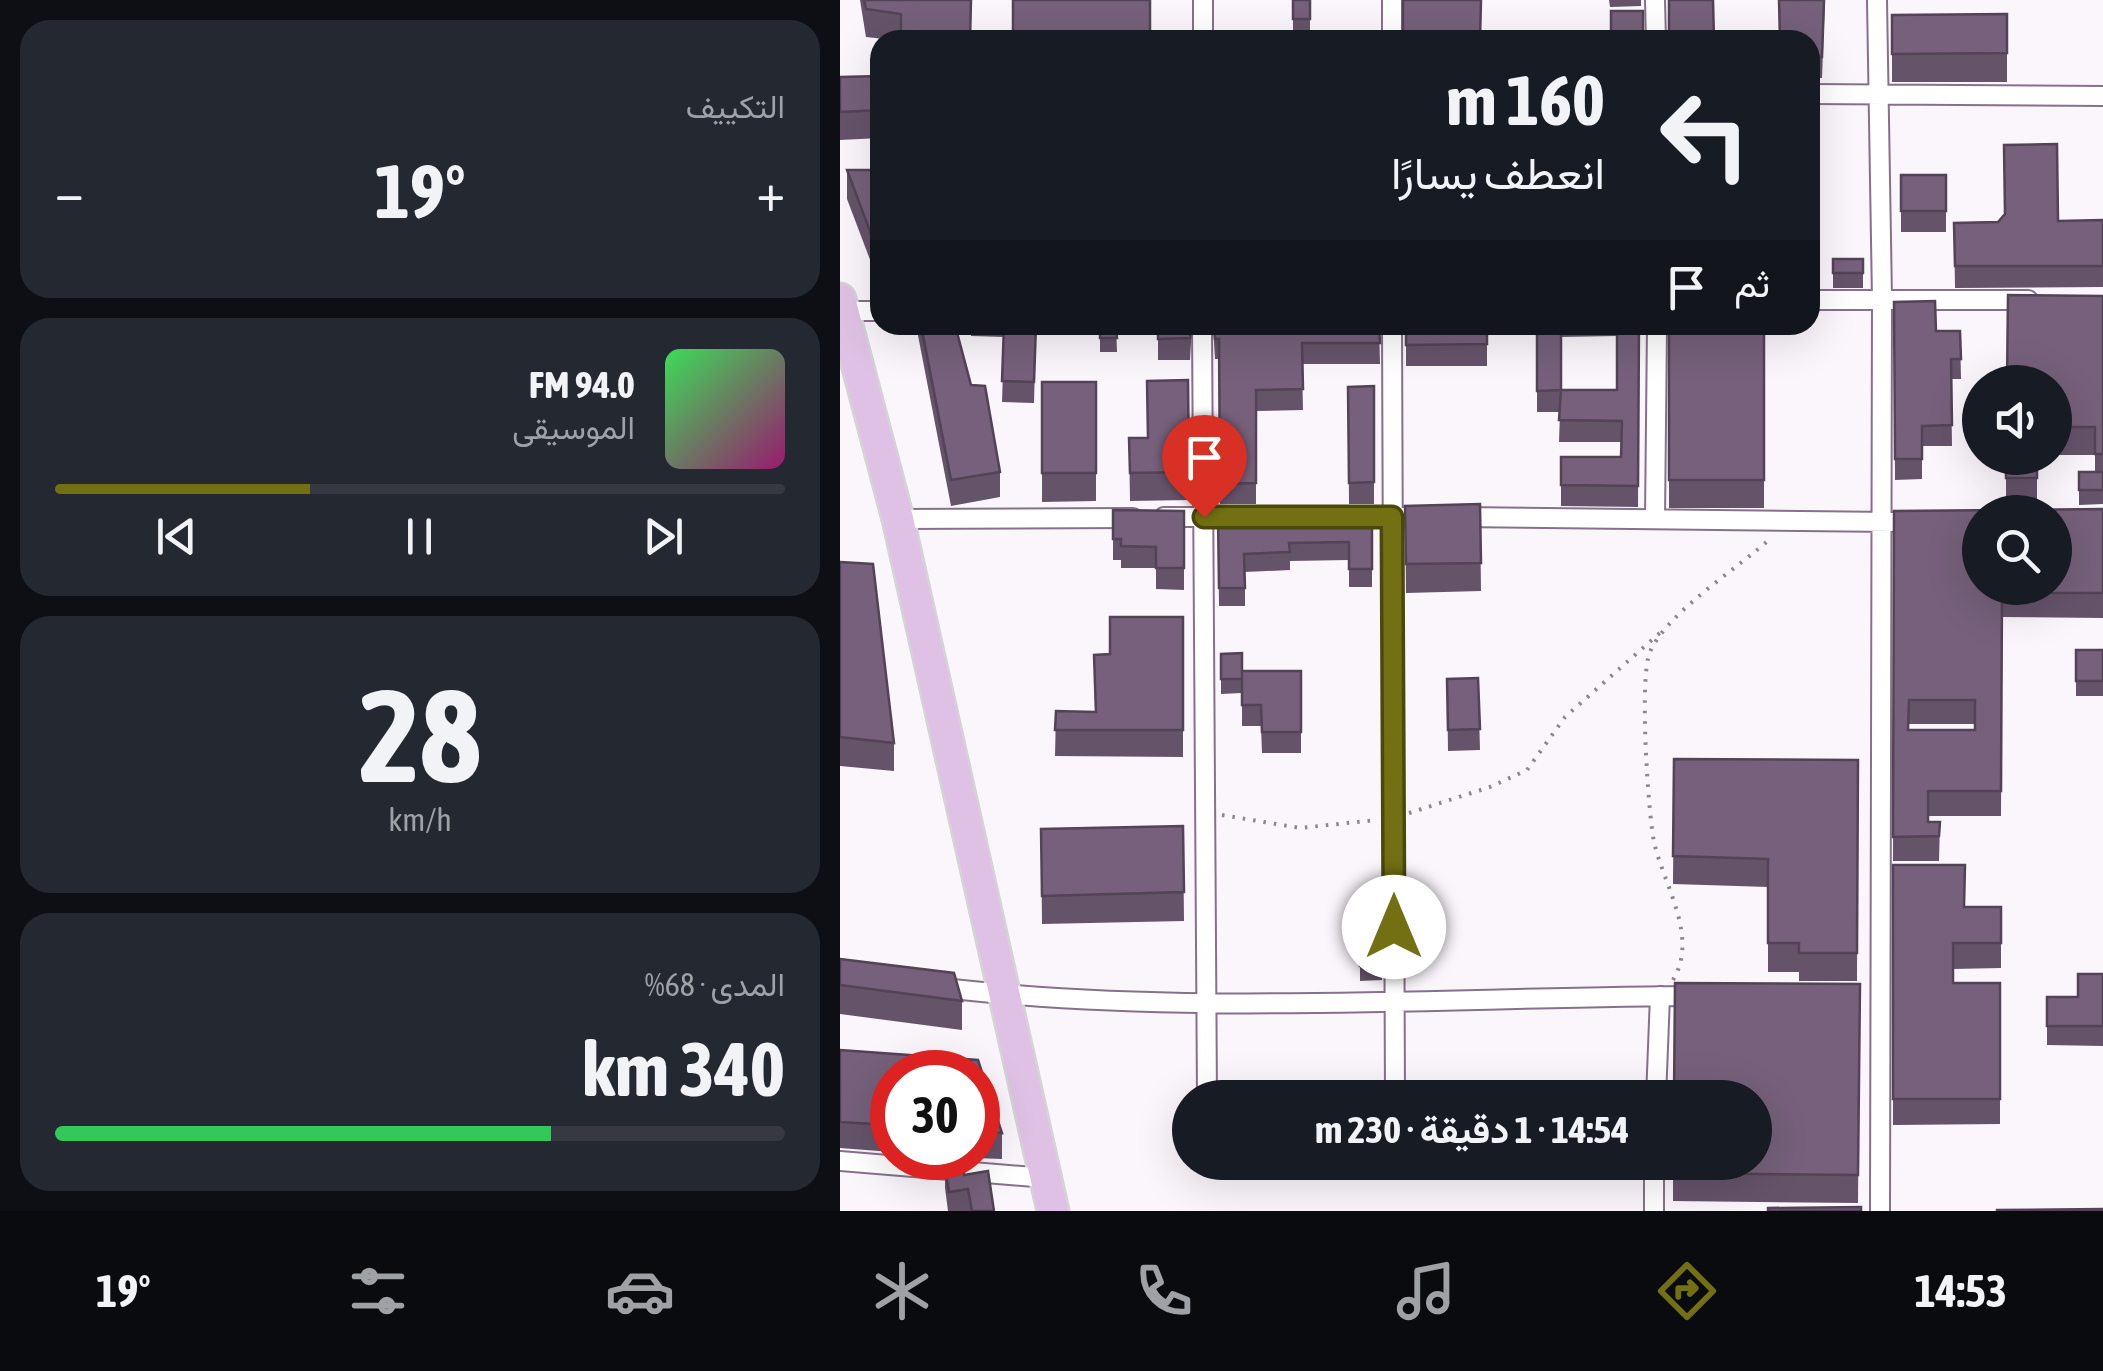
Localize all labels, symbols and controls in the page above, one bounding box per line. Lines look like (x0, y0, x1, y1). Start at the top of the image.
text: 160 m (1446, 60, 1605, 140)
icon: left (1640, 70, 1770, 200)
text: التكييف (686, 88, 785, 125)
text: انعطف يسارًا (1391, 147, 1605, 199)
text: 19° (374, 148, 466, 234)
text: − (55, 160, 84, 223)
text: + (756, 160, 785, 223)
icon: arrive (1659, 260, 1714, 315)
text: ثم (1734, 262, 1770, 305)
text: 94.0 FM (529, 363, 635, 406)
map controls (1962, 365, 2072, 605)
button: sound (1962, 365, 2072, 475)
text: الموسيقى (512, 409, 635, 446)
pin (1162, 415, 1247, 518)
icon: arrive (1177, 430, 1232, 485)
button: search (1962, 495, 2072, 605)
icon: previous (149, 509, 204, 564)
icon: pause (392, 509, 447, 564)
icon: next (636, 509, 691, 564)
text: 28 (359, 661, 481, 810)
text: km/h (388, 801, 452, 838)
position arrow (1342, 875, 1446, 979)
text: المدى · 68% (645, 966, 785, 1003)
text: 340 km (582, 1026, 785, 1112)
speed limit sign: 30 (870, 1050, 1000, 1180)
text: 14:54 · 1 دقيقة · 230 m (1315, 1108, 1629, 1151)
icon: filters (343, 1256, 413, 1326)
icon: car (605, 1256, 675, 1326)
icon: climate (867, 1256, 937, 1326)
icon: phone (1129, 1256, 1199, 1326)
icon: music (1391, 1256, 1461, 1326)
icon: directions (1652, 1256, 1722, 1326)
text: 19° (96, 1265, 151, 1317)
text: 14:53 (1914, 1265, 2007, 1317)

